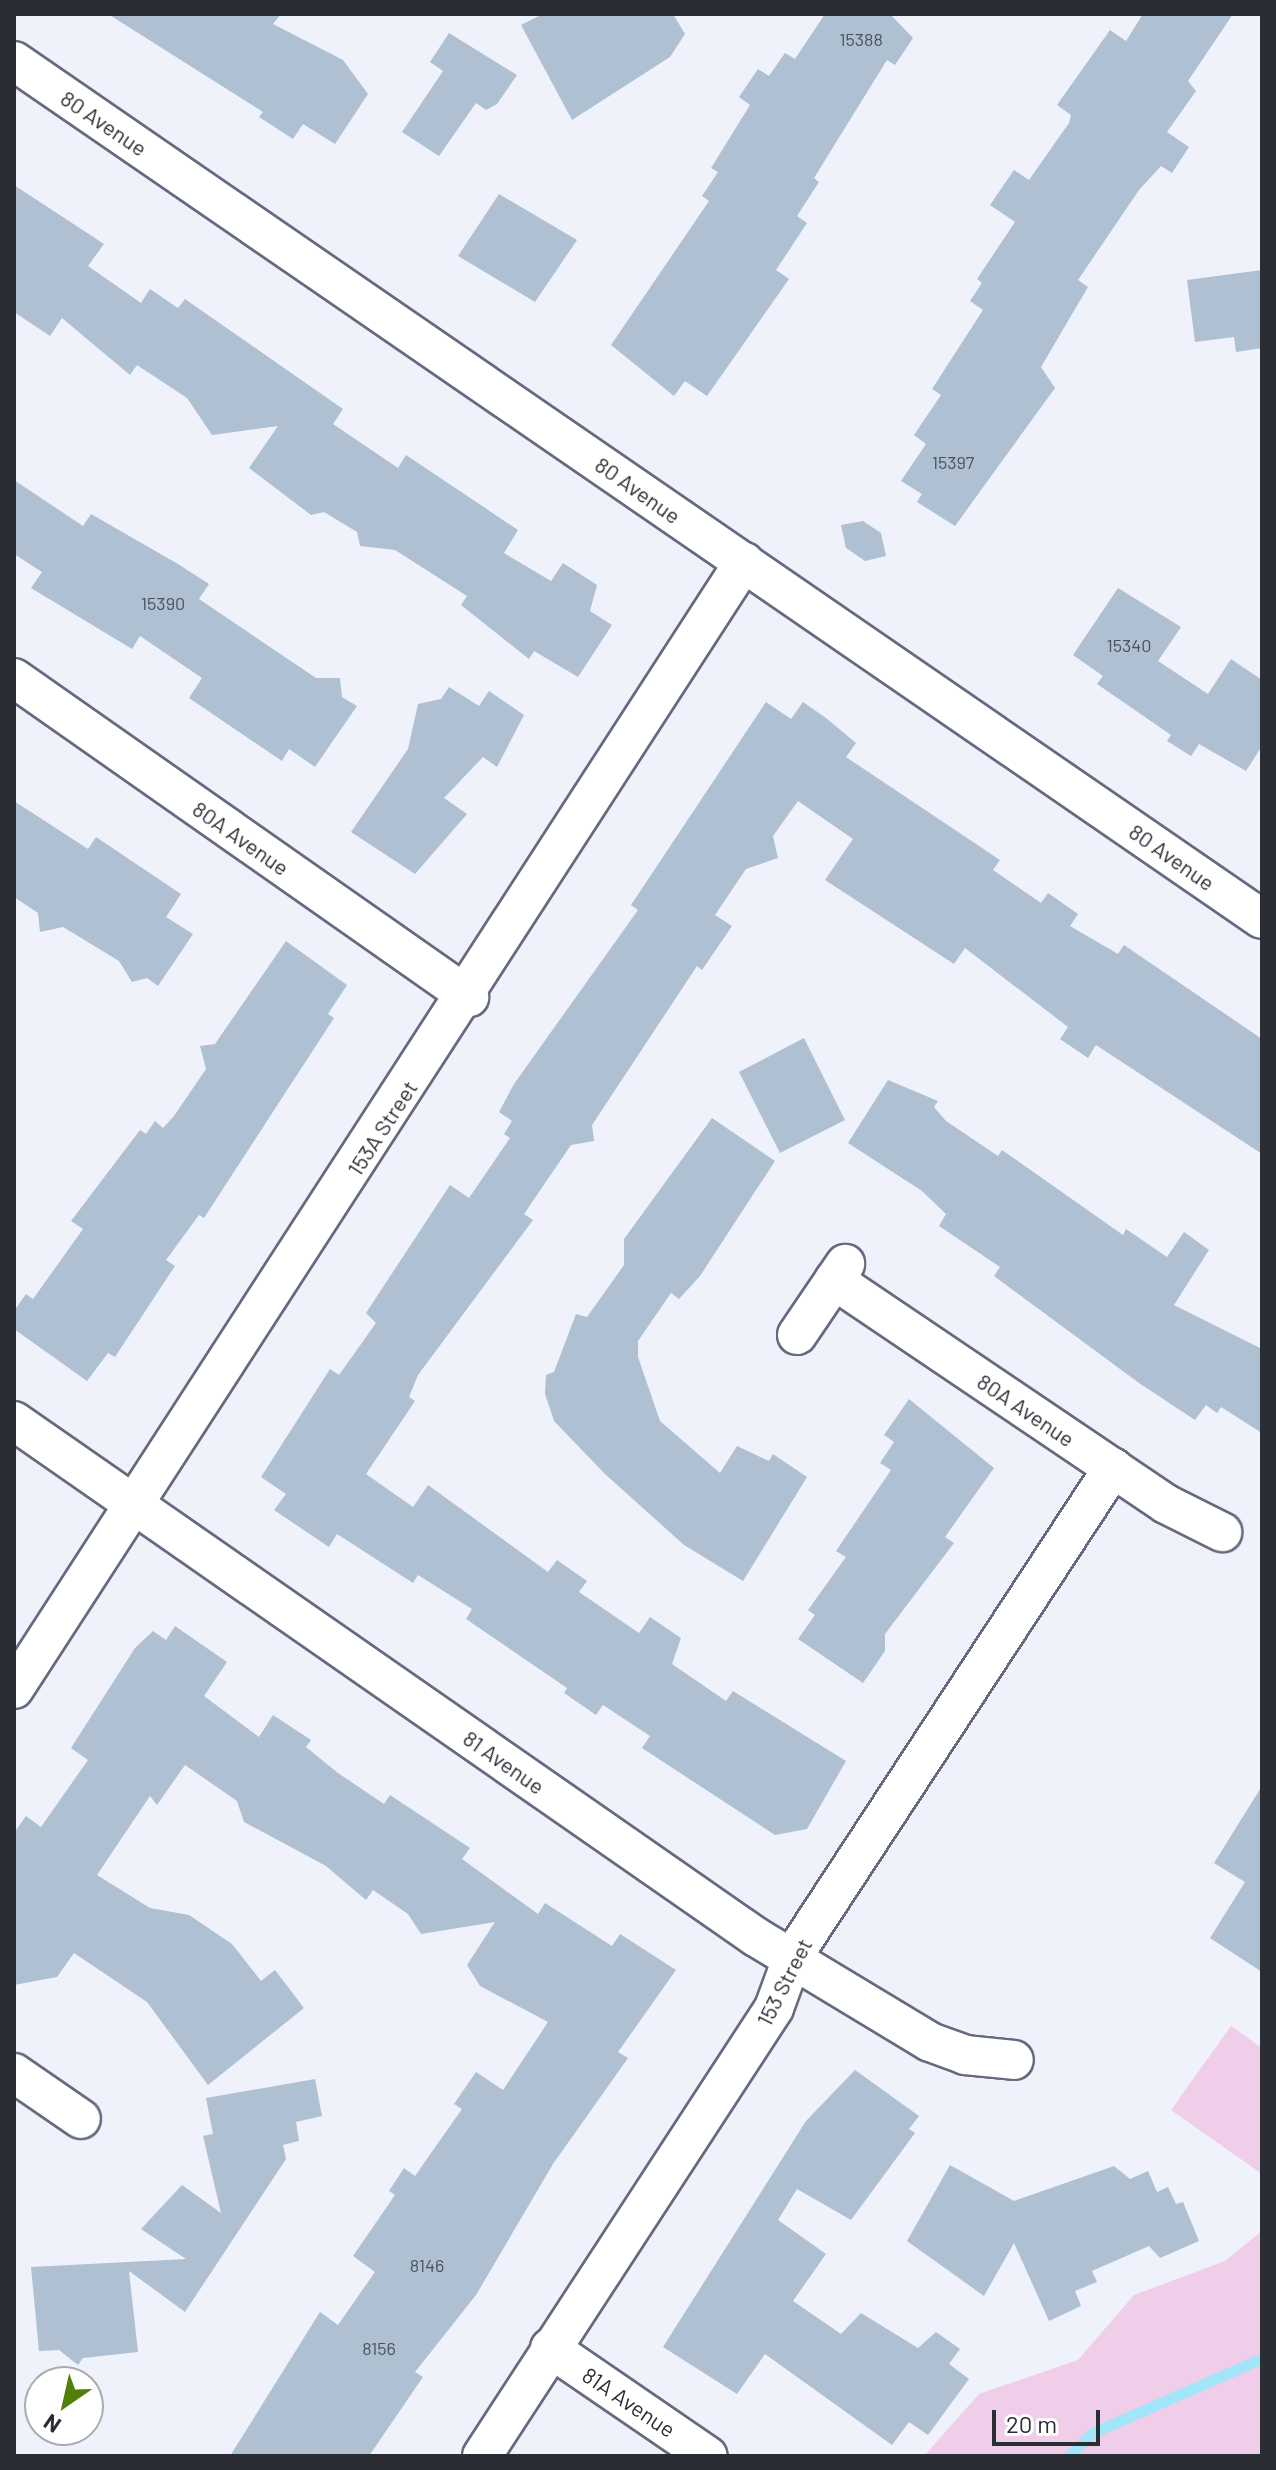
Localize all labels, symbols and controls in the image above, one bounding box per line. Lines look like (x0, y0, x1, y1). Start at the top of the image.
house number: 15388 (839, 28, 883, 50)
street label: 80 Avenue (56, 85, 152, 161)
street label: 80 Avenue (590, 451, 686, 529)
house number: 15397 (932, 451, 974, 473)
house number: 15390 (141, 592, 185, 614)
house number: 15340 (1107, 634, 1151, 656)
street label: 80A Avenue (188, 795, 294, 881)
street label: 80 Avenue (1124, 818, 1220, 896)
street label: 153A Street (341, 1075, 423, 1181)
street label: 80A Avenue (972, 1368, 1080, 1452)
street label: 81 Avenue (458, 1725, 550, 1799)
street label: 153 Street (751, 1934, 817, 2030)
house number: 8146 (410, 2254, 444, 2276)
house number: 8156 (362, 2337, 396, 2359)
street label: 81A Avenue (578, 2361, 680, 2443)
north arrow (24, 2366, 104, 2446)
scale bar (996, 2394, 1104, 2444)
text: N (38, 2409, 65, 2439)
text: 20 m (1006, 2409, 1057, 2438)

